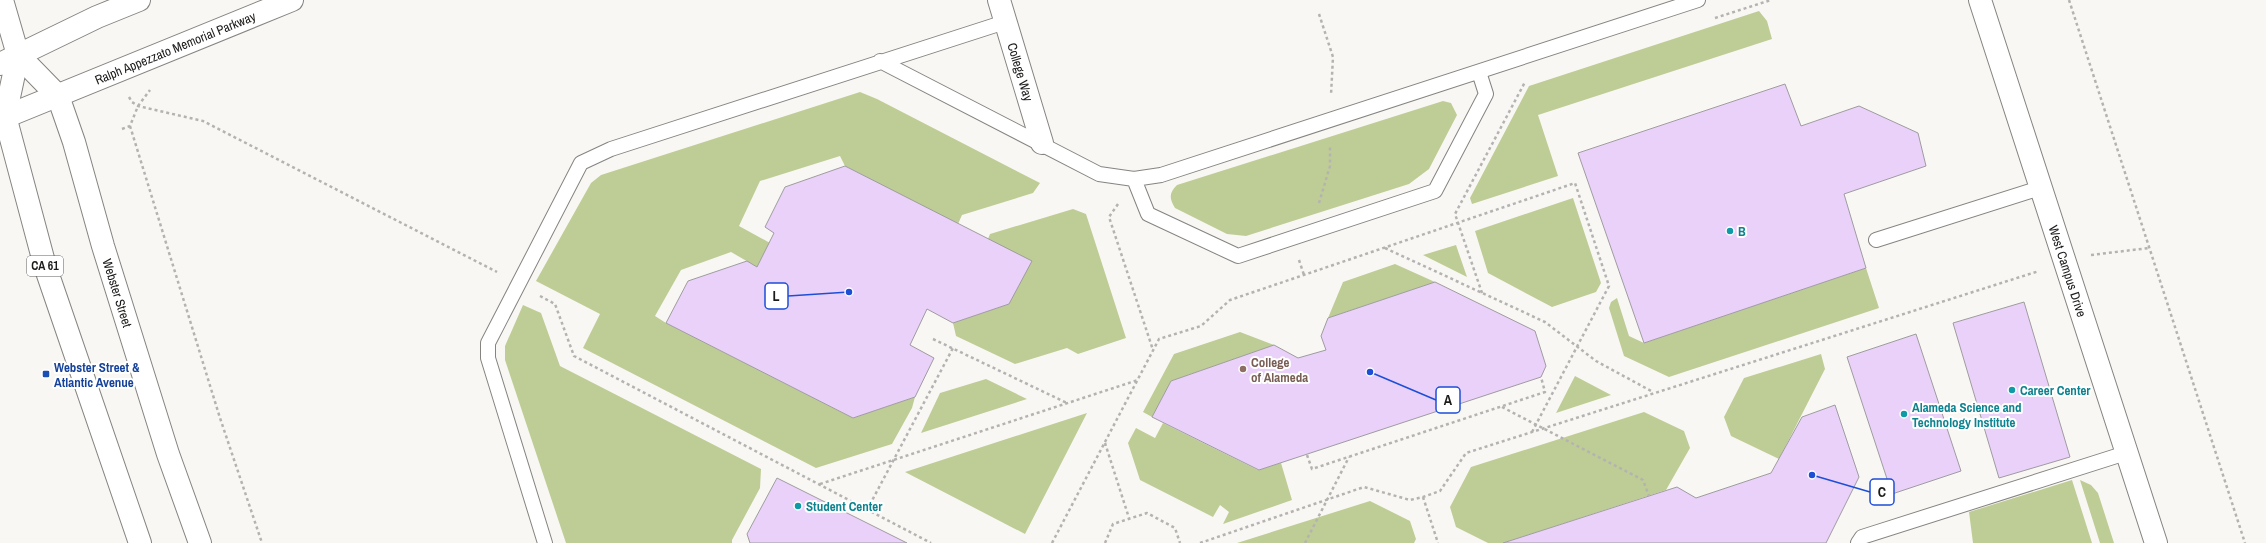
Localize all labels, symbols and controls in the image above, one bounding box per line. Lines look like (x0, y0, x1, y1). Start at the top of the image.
street label: Ralph Appezzato Memorial Parkway (92, 8, 259, 88)
street label: College Way (1003, 41, 1037, 104)
place label: B (1738, 223, 1746, 240)
street label: West Campus Drive (2045, 223, 2090, 319)
marker: B (1725, 226, 1735, 236)
road number: CA 61 (27, 256, 63, 276)
street label: Webster Street (98, 257, 136, 329)
callout: L (765, 283, 788, 309)
text: L (772, 287, 780, 305)
place label: College of Alameda (1251, 354, 1308, 386)
place label: Webster Street & Atlantic Avenue (54, 359, 140, 391)
marker: College of Alameda (1238, 364, 1248, 374)
marker: Webster Street & Atlantic Avenue (41, 369, 51, 379)
place label: Career Center (2020, 382, 2091, 399)
marker: Career Center (2007, 385, 2017, 395)
callout: A (1436, 387, 1460, 413)
text: A (1444, 391, 1453, 409)
place label: Alameda Science and Technology Institute (1912, 399, 2022, 431)
marker: Alameda Science and Technology Institute (1899, 409, 1909, 419)
callout: C (1870, 479, 1894, 505)
text: C (1878, 483, 1886, 501)
place label: Student Center (806, 498, 883, 515)
marker: Student Center (793, 501, 803, 511)

